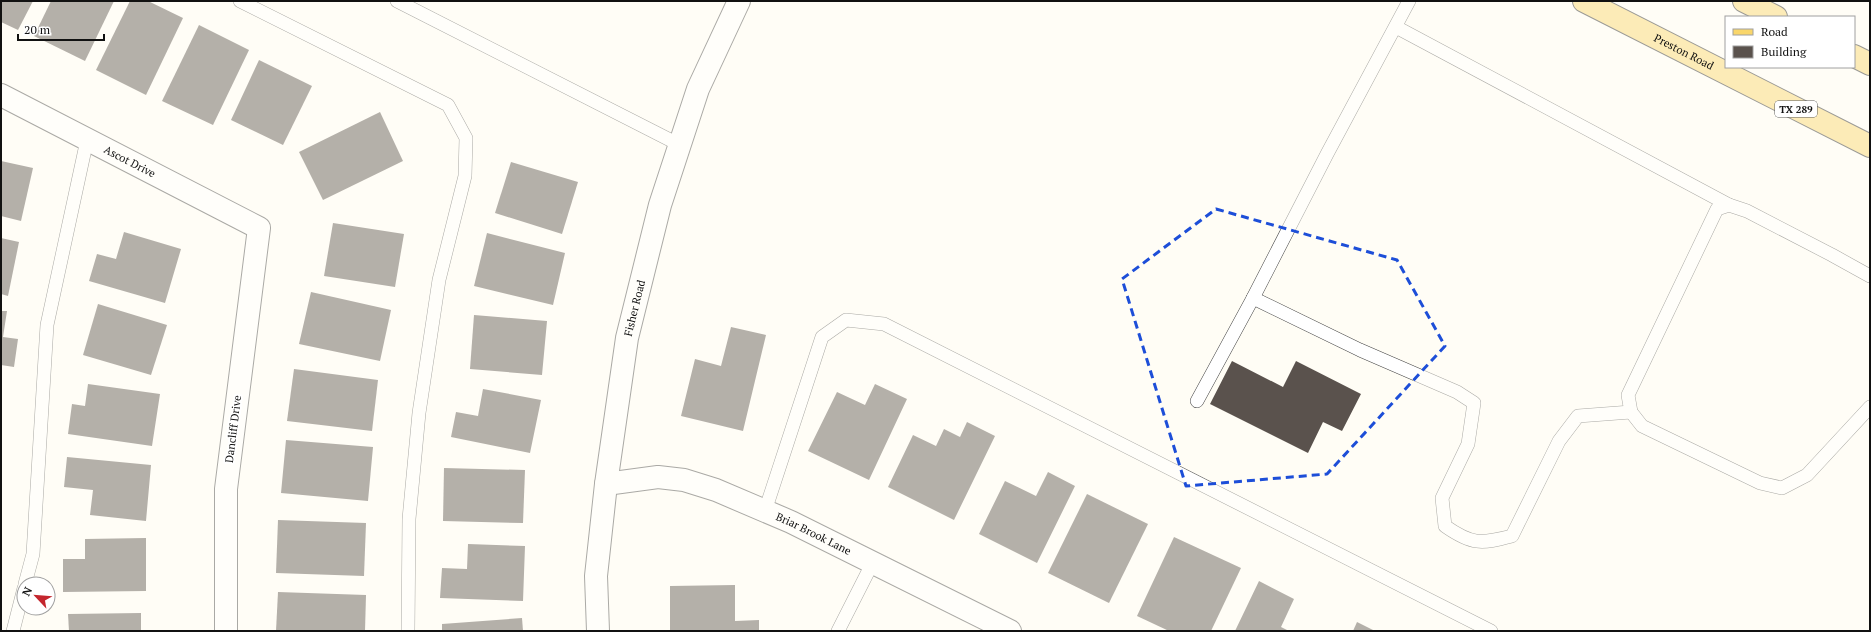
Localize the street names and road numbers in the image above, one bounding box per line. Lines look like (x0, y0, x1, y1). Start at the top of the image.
street label: Preston Road (1652, 31, 1716, 73)
road number: TX 289 (1775, 101, 1817, 117)
street label: Ascot Drive (102, 142, 158, 181)
street label: Fisher Road (621, 278, 648, 338)
street label: Dancliff Drive (222, 394, 244, 464)
street label: Briar Brook Lane (774, 509, 854, 558)

